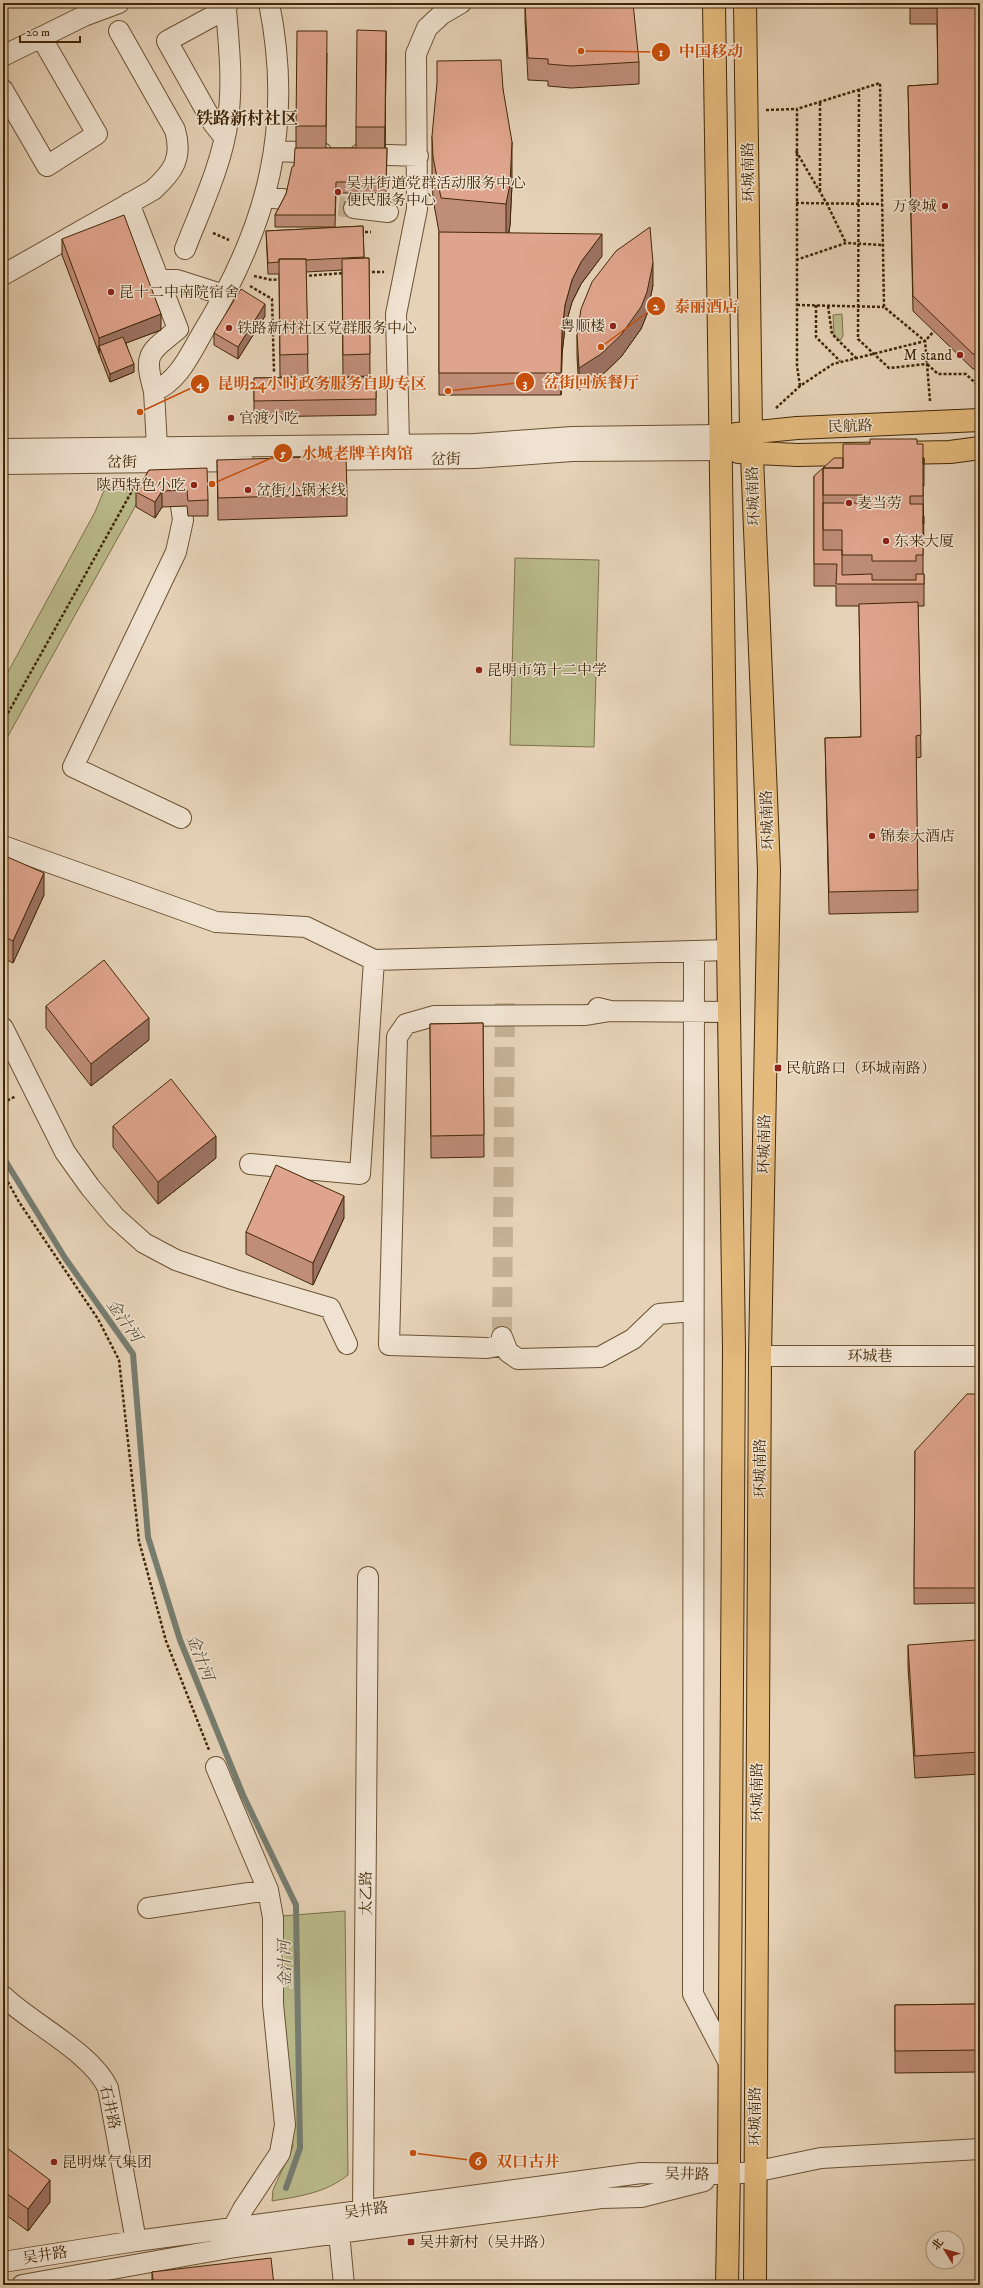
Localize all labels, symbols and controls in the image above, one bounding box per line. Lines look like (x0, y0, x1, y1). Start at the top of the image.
scale bar (20, 18, 80, 44)
text: 20 m (26, 25, 50, 40)
callout: 中国移动 (651, 38, 751, 66)
text: 中国移动 (679, 42, 743, 62)
text: 1 (659, 45, 664, 60)
district label: 铁路新村社区 (196, 108, 298, 130)
street label: 环城南路 (738, 142, 759, 202)
place label: 吴井街道党群活动服务中心 便民服务中心 (346, 174, 526, 210)
marker: 吴井街道党群活动服务中心 便民服务中心 (333, 187, 343, 197)
place label: 万象城 (892, 197, 937, 216)
marker: 万象城 (940, 201, 950, 211)
place label: 昆十二中南院宿舍 (119, 283, 239, 302)
marker: 昆十二中南院宿舍 (106, 287, 116, 297)
callout: 泰丽酒店 (646, 292, 746, 320)
text: 泰丽酒店 (674, 297, 738, 317)
text: 2 (653, 299, 660, 314)
place label: 粤顺楼 (560, 317, 605, 336)
place label: 铁路新村社区党群服务中心 (237, 319, 417, 338)
marker: 粤顺楼 (608, 321, 618, 331)
marker: 铁路新村社区党群服务中心 (224, 323, 234, 333)
place label: M stand (904, 346, 952, 365)
marker: M stand (955, 350, 965, 360)
callout: 岔街回族餐厅 (515, 368, 647, 396)
callout: 昆明24小时政务服务自助专区 (190, 370, 435, 398)
text: 岔街回族餐厅 (543, 373, 639, 393)
text: 昆明24小时政务服务自助专区 (217, 374, 427, 394)
text: 3 (523, 376, 528, 391)
text: 4 (196, 377, 205, 392)
place label: 官渡小吃 (239, 409, 299, 428)
marker: 官渡小吃 (226, 413, 236, 423)
street label: 民航路 (827, 416, 873, 437)
callout: 水城老牌羊肉馆 (273, 439, 421, 467)
text: 水城老牌羊肉馆 (301, 444, 413, 464)
text: 5 (279, 446, 286, 461)
street label: 岔街 (431, 450, 461, 469)
street label: 岔街 (107, 453, 137, 472)
street label: 环城南路 (743, 466, 764, 526)
place label: 陕西特色小吃 (96, 476, 186, 495)
marker: 陕西特色小吃 (189, 480, 199, 490)
place label: 岔街小锅米线 (256, 481, 346, 500)
marker: 岔街小锅米线 (243, 485, 253, 495)
place label: 麦当劳 (857, 494, 902, 513)
marker: 麦当劳 (844, 498, 854, 508)
place label: 东来大厦 (894, 532, 954, 551)
marker: 东来大厦 (881, 536, 891, 546)
place label: 昆明市第十二中学 (487, 661, 607, 680)
marker: 昆明市第十二中学 (474, 665, 484, 675)
street label: 环城南路 (757, 790, 778, 850)
place label: 锦泰大酒店 (880, 827, 955, 846)
marker: 锦泰大酒店 (867, 831, 877, 841)
place label: 民航路口（环城南路） (786, 1059, 936, 1078)
marker: 民航路口（环城南路） (773, 1063, 783, 1073)
street label: 环城南路 (754, 1114, 775, 1174)
water label: 金汁河 (102, 1295, 148, 1348)
street label: 环城巷 (847, 1347, 893, 1366)
street label: 环城南路 (751, 1438, 770, 1498)
water label: 金汁河 (182, 1631, 219, 1686)
street label: 环城南路 (748, 1762, 767, 1822)
street label: 太乙路 (357, 1870, 376, 1916)
water label: 金汁河 (275, 1937, 295, 1988)
street label: 石井路 (95, 2083, 124, 2131)
street label: 环城南路 (746, 2086, 765, 2146)
callout: 双口古井 (468, 2147, 568, 2175)
text: 双口古井 (496, 2152, 560, 2172)
place label: 昆明煤气集团 (62, 2153, 152, 2172)
text: 6 (475, 2154, 482, 2169)
marker: 昆明煤气集团 (49, 2157, 59, 2167)
street label: 吴井路 (664, 2165, 710, 2184)
street label: 吴井路 (342, 2198, 390, 2223)
north arrow (925, 2230, 965, 2270)
place label: 吴井新村（吴井路） (419, 2233, 554, 2252)
text: 北 (929, 2236, 947, 2253)
marker: 吴井新村（吴井路） (406, 2237, 416, 2247)
street label: 吴井路 (21, 2243, 69, 2268)

